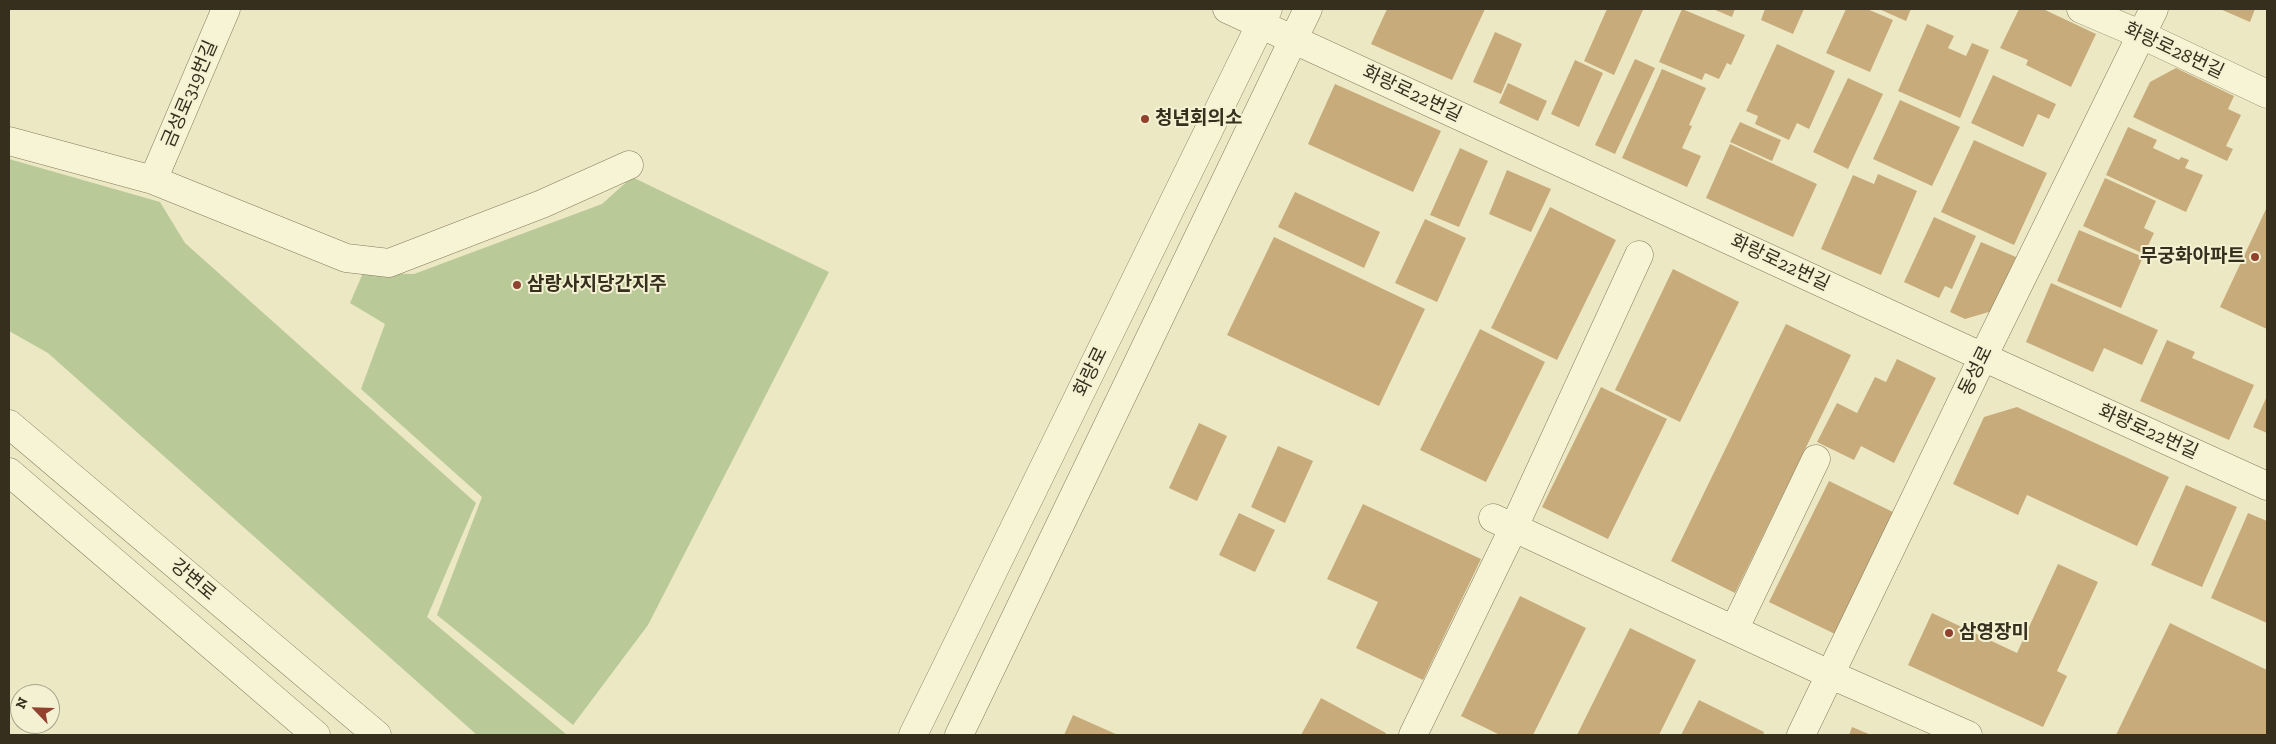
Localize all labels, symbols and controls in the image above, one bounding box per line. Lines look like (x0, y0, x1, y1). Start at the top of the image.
street label: 화랑로28번길 (2121, 18, 2227, 84)
street label: 금성로319번길 (157, 37, 223, 151)
street label: 화랑로22번길 (1359, 61, 1465, 127)
place label: 청년회의소 (1155, 108, 1242, 130)
marker: 청년회의소 (1139, 113, 1151, 125)
street label: 화랑로22번길 (1727, 230, 1833, 296)
place label: 무궁화아파트 (2140, 246, 2245, 268)
marker: 무궁화아파트 (2249, 251, 2261, 263)
place label: 삼랑사지당간지주 (527, 274, 667, 296)
marker: 삼랑사지당간지주 (511, 279, 523, 291)
street label: 동성로 (1954, 342, 1998, 400)
street label: 화랑로 (1069, 343, 1113, 401)
street label: 화랑로22번길 (2095, 400, 2201, 464)
street label: 강변로 (166, 554, 220, 606)
place label: 삼영장미 (1959, 622, 2029, 644)
marker: 삼영장미 (1943, 627, 1955, 639)
north arrow (10, 684, 60, 734)
text: N (12, 695, 32, 711)

